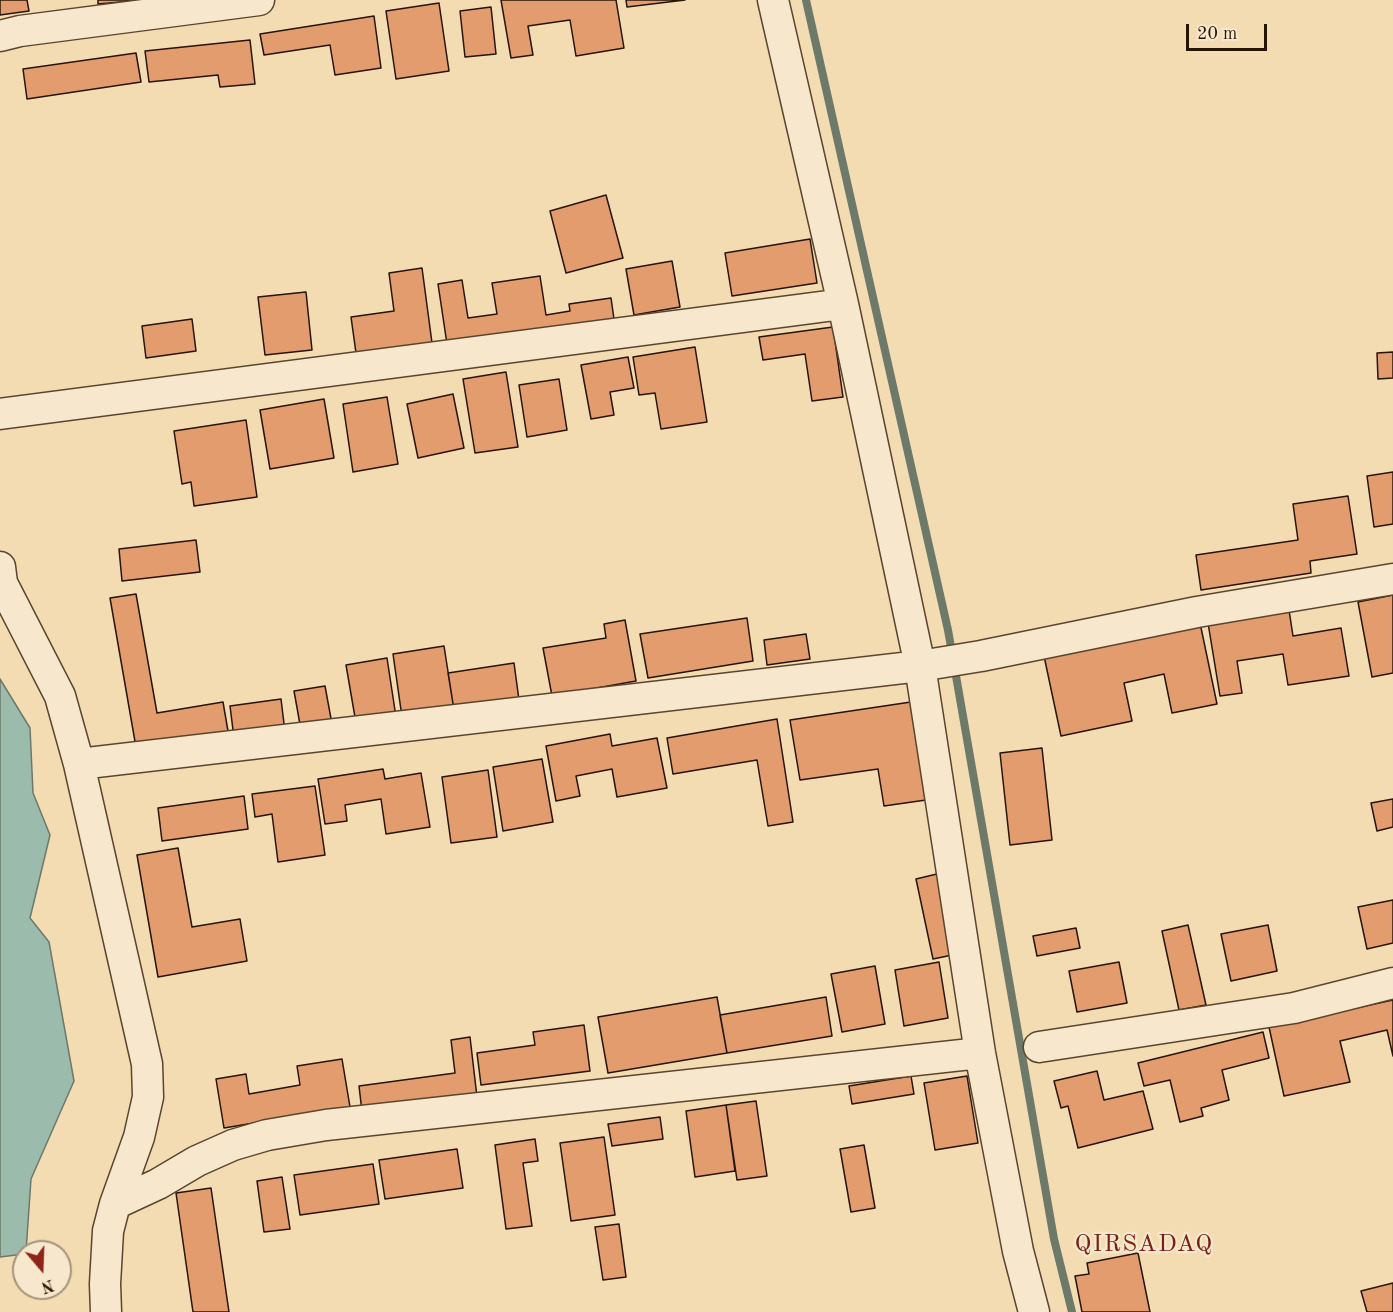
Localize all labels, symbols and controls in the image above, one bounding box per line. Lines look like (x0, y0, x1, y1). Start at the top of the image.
scale bar (1189, 12, 1270, 50)
text: 20 m (1197, 25, 1237, 43)
district label: QIRSADAQ (1074, 1231, 1214, 1259)
north arrow (12, 1240, 72, 1300)
text: N (39, 1276, 56, 1295)

